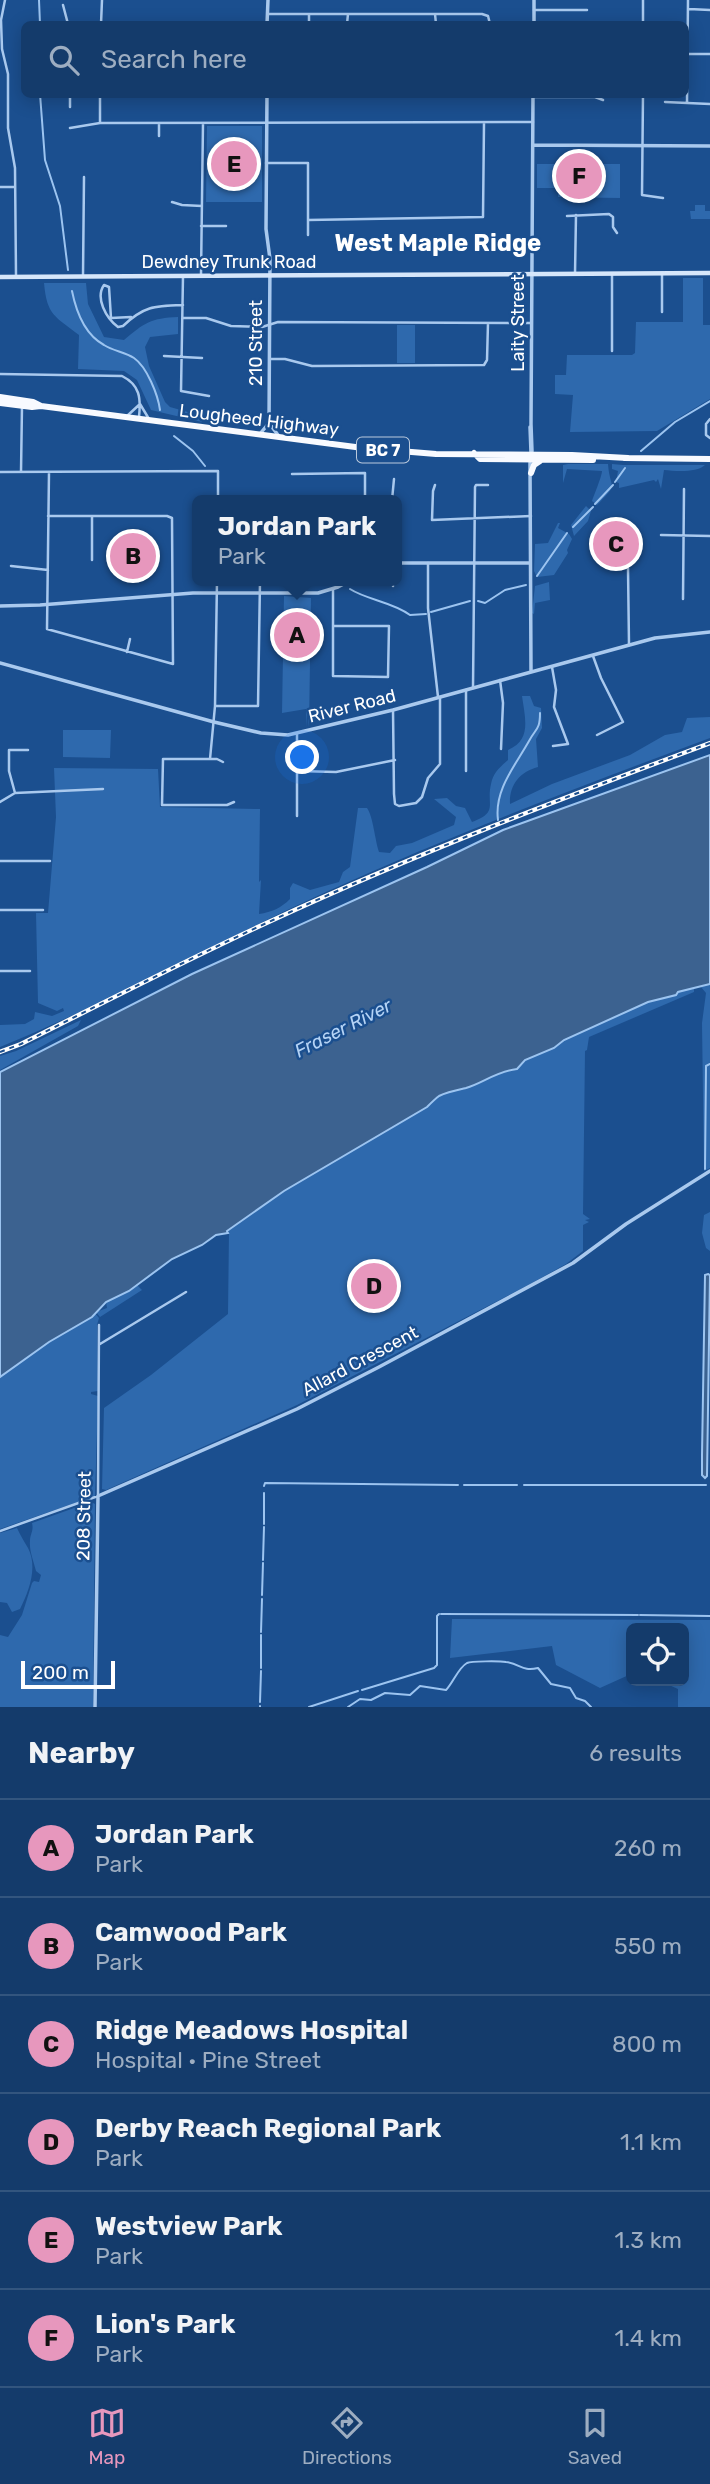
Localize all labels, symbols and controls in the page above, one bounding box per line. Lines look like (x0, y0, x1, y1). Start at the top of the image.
search box (21, 21, 689, 98)
icon: search (45, 41, 83, 79)
text: Search here (101, 44, 247, 75)
pin: E (211, 138, 257, 190)
pin: F (556, 150, 602, 202)
district label: West Maple Ridge (335, 229, 541, 257)
street label: Dewdney Trunk Road (142, 251, 316, 273)
street label: Laity Street (507, 274, 529, 372)
street label: 210 Street (245, 300, 267, 386)
street label: Lougheed Highway (178, 399, 340, 441)
road number: BC 7 (357, 438, 409, 463)
popup (192, 495, 402, 586)
text: Jordan Park (218, 511, 376, 542)
pin: C (593, 518, 639, 570)
pin: B (110, 530, 156, 582)
text: Park (218, 542, 266, 570)
pin: A (274, 609, 320, 661)
street label: River Road (306, 685, 398, 727)
your location (285, 740, 319, 774)
water label: Fraser River (290, 993, 396, 1062)
pin: D (351, 1260, 397, 1312)
street label: Allard Crescent (298, 1321, 422, 1401)
street label: 208 Street (72, 1471, 96, 1561)
map controls (626, 1623, 689, 1686)
button: locate (626, 1623, 689, 1686)
scale bar (21, 1658, 116, 1690)
text: 200 m (32, 1661, 89, 1684)
text: Nearby (28, 1735, 135, 1771)
text: 6 results (589, 1739, 682, 1767)
text: Jordan Park (95, 1819, 254, 1850)
text: A (43, 1834, 59, 1862)
text: 260 m (614, 1834, 682, 1862)
text: Park (95, 1850, 143, 1878)
text: Camwood Park (95, 1917, 287, 1948)
text: B (43, 1932, 59, 1960)
text: 550 m (614, 1932, 682, 1960)
text: Park (95, 1948, 143, 1976)
text: Ridge Meadows Hospital (95, 2015, 408, 2046)
text: C (43, 2030, 59, 2058)
text: 800 m (612, 2030, 682, 2058)
text: Hospital · Pine Street (95, 2046, 321, 2074)
text: Derby Reach Regional Park (95, 2113, 441, 2144)
text: D (43, 2128, 59, 2156)
text: 1.1 km (620, 2128, 682, 2156)
text: Park (95, 2144, 143, 2172)
text: Westview Park (95, 2211, 282, 2242)
text: E (44, 2226, 58, 2254)
text: 1.3 km (615, 2226, 682, 2254)
text: Park (95, 2242, 143, 2270)
text: Lion's Park (95, 2309, 235, 2340)
text: F (44, 2324, 58, 2352)
text: 1.4 km (614, 2324, 682, 2352)
text: Park (95, 2340, 143, 2368)
tab: Map (88, 2404, 126, 2469)
tab: Directions (302, 2404, 392, 2469)
tab: Saved (568, 2404, 622, 2469)

